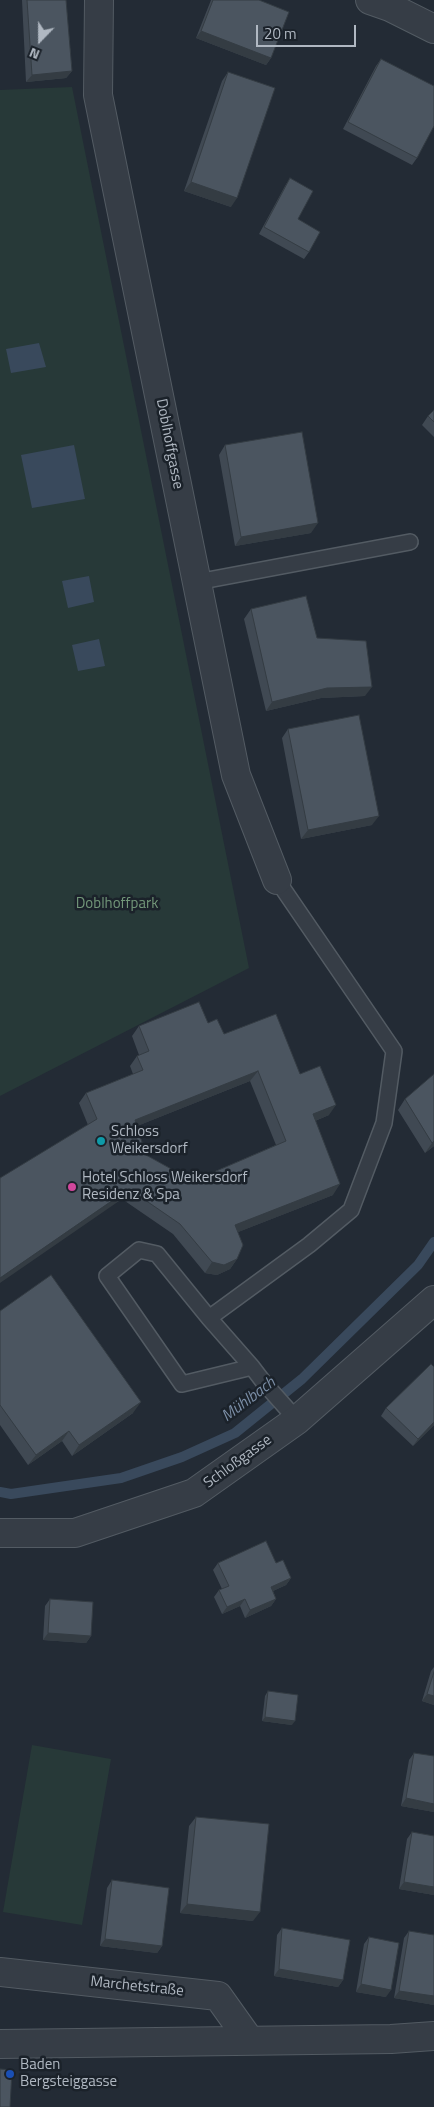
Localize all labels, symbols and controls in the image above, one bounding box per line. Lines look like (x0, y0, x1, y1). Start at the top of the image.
north arrow (15, 15, 65, 65)
scale bar (259, 15, 359, 47)
text: 20 m (264, 22, 297, 45)
text: N (26, 43, 43, 66)
street label: Doblhoffgasse (151, 397, 187, 491)
park label: Doblhoffpark (76, 895, 158, 913)
place label: Schloss Weikersdorf (111, 1123, 188, 1158)
marker: Schloss Weikersdorf (95, 1135, 107, 1147)
place label: Hotel Schloss Weikersdorf Residenz & Spa (82, 1169, 247, 1204)
marker: Hotel Schloss Weikersdorf Residenz & Spa (66, 1181, 78, 1193)
water label: Mühlbach (218, 1374, 280, 1426)
street label: Schloßgasse (201, 1431, 275, 1493)
street label: Marchetstraße (89, 1973, 185, 2001)
place label: Baden Bergsteiggasse (20, 2056, 117, 2091)
marker: Baden Bergsteiggasse (4, 2068, 16, 2080)

